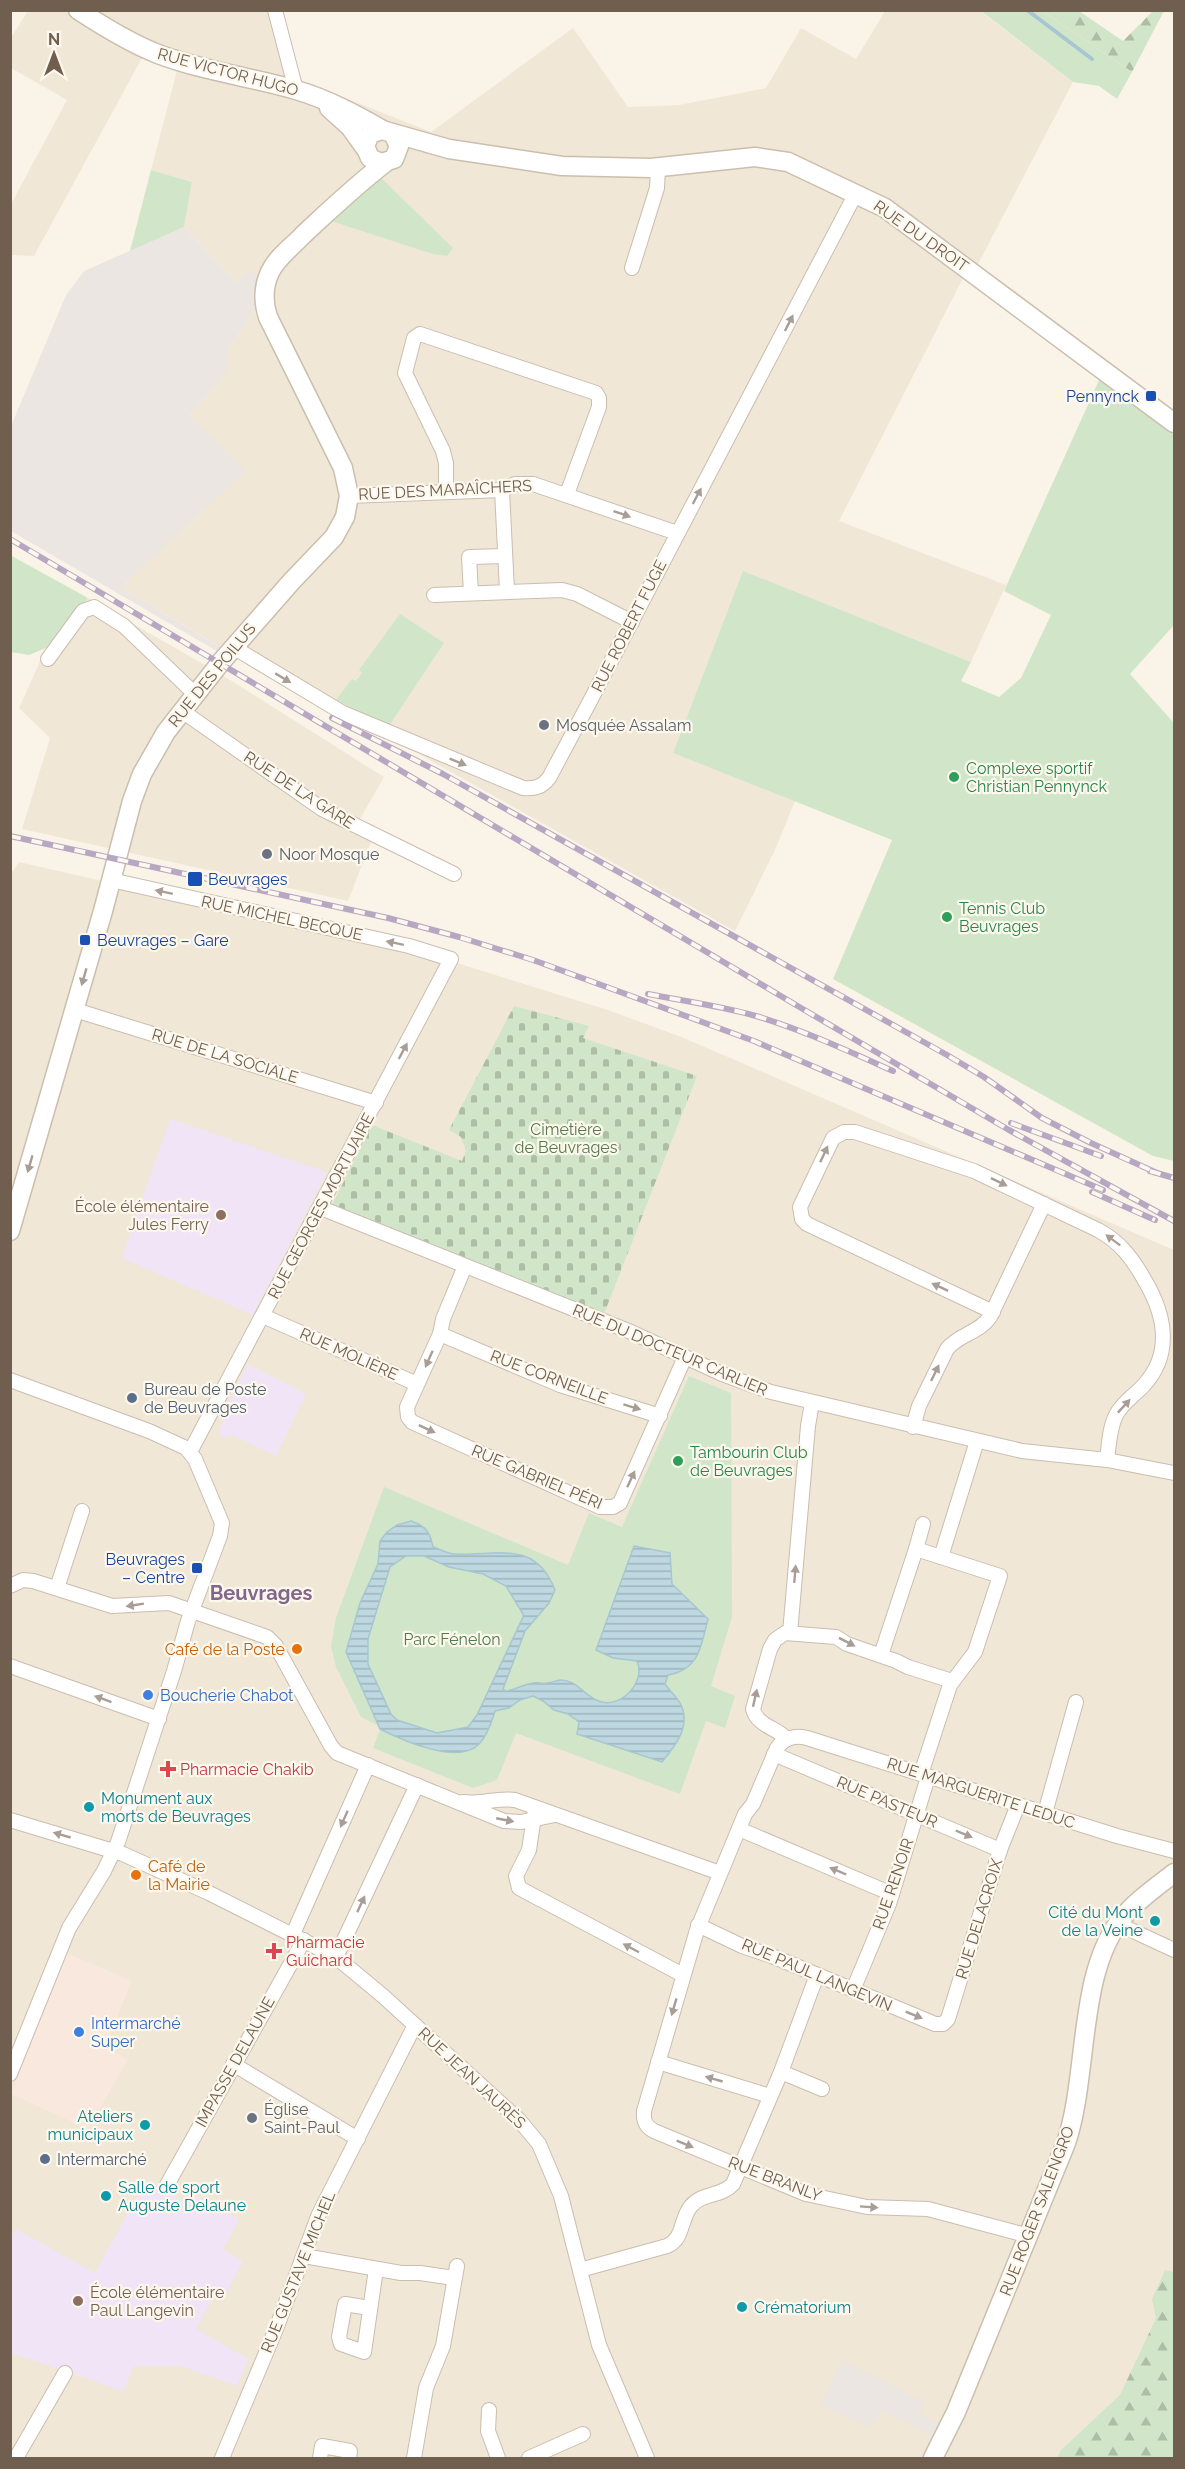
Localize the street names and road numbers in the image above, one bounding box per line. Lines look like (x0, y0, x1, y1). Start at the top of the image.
street label: RUE VICTOR HUGO (156, 44, 300, 100)
street label: RUE DU DROIT (870, 196, 972, 276)
street label: RUE DES MARAÎCHERS (358, 475, 533, 504)
street label: RUE ROBERT FUGE (587, 557, 671, 695)
street label: RUE DES POILUS (164, 619, 260, 731)
street label: RUE DE LA GARE (240, 747, 358, 833)
street label: RUE MICHEL BECQUE (199, 892, 365, 944)
street label: RUE DE LA SOCIALE (150, 1025, 301, 1087)
street label: RUE GEORGES MORTUAIRE (264, 1110, 378, 1302)
street label: RUE DU DOCTEUR CARLIER (570, 1300, 770, 1400)
street label: RUE MOLIÈRE (297, 1323, 402, 1384)
street label: RUE CORNEILLE (488, 1346, 611, 1408)
street label: RUE GABRIEL PÉRI (469, 1440, 606, 1513)
street label: RUE MARGUERITE LEDUC (885, 1754, 1077, 1832)
street label: RUE PASTEUR (834, 1772, 940, 1832)
street label: RUE RENOIR (868, 1836, 918, 1932)
street label: RUE DELACROIX (952, 1856, 1007, 1981)
street label: RUE PAUL LANGEVIN (739, 1935, 895, 2015)
street label: IMPASSE DELAUNE (191, 1993, 279, 2131)
street label: RUE JEAN JAURÈS (414, 2023, 531, 2133)
street label: RUE ROGER SALENGRO (996, 2123, 1078, 2299)
street label: RUE BRANLY (726, 2152, 825, 2206)
street label: RUE GUSTAVE MICHEL (257, 2188, 339, 2356)

